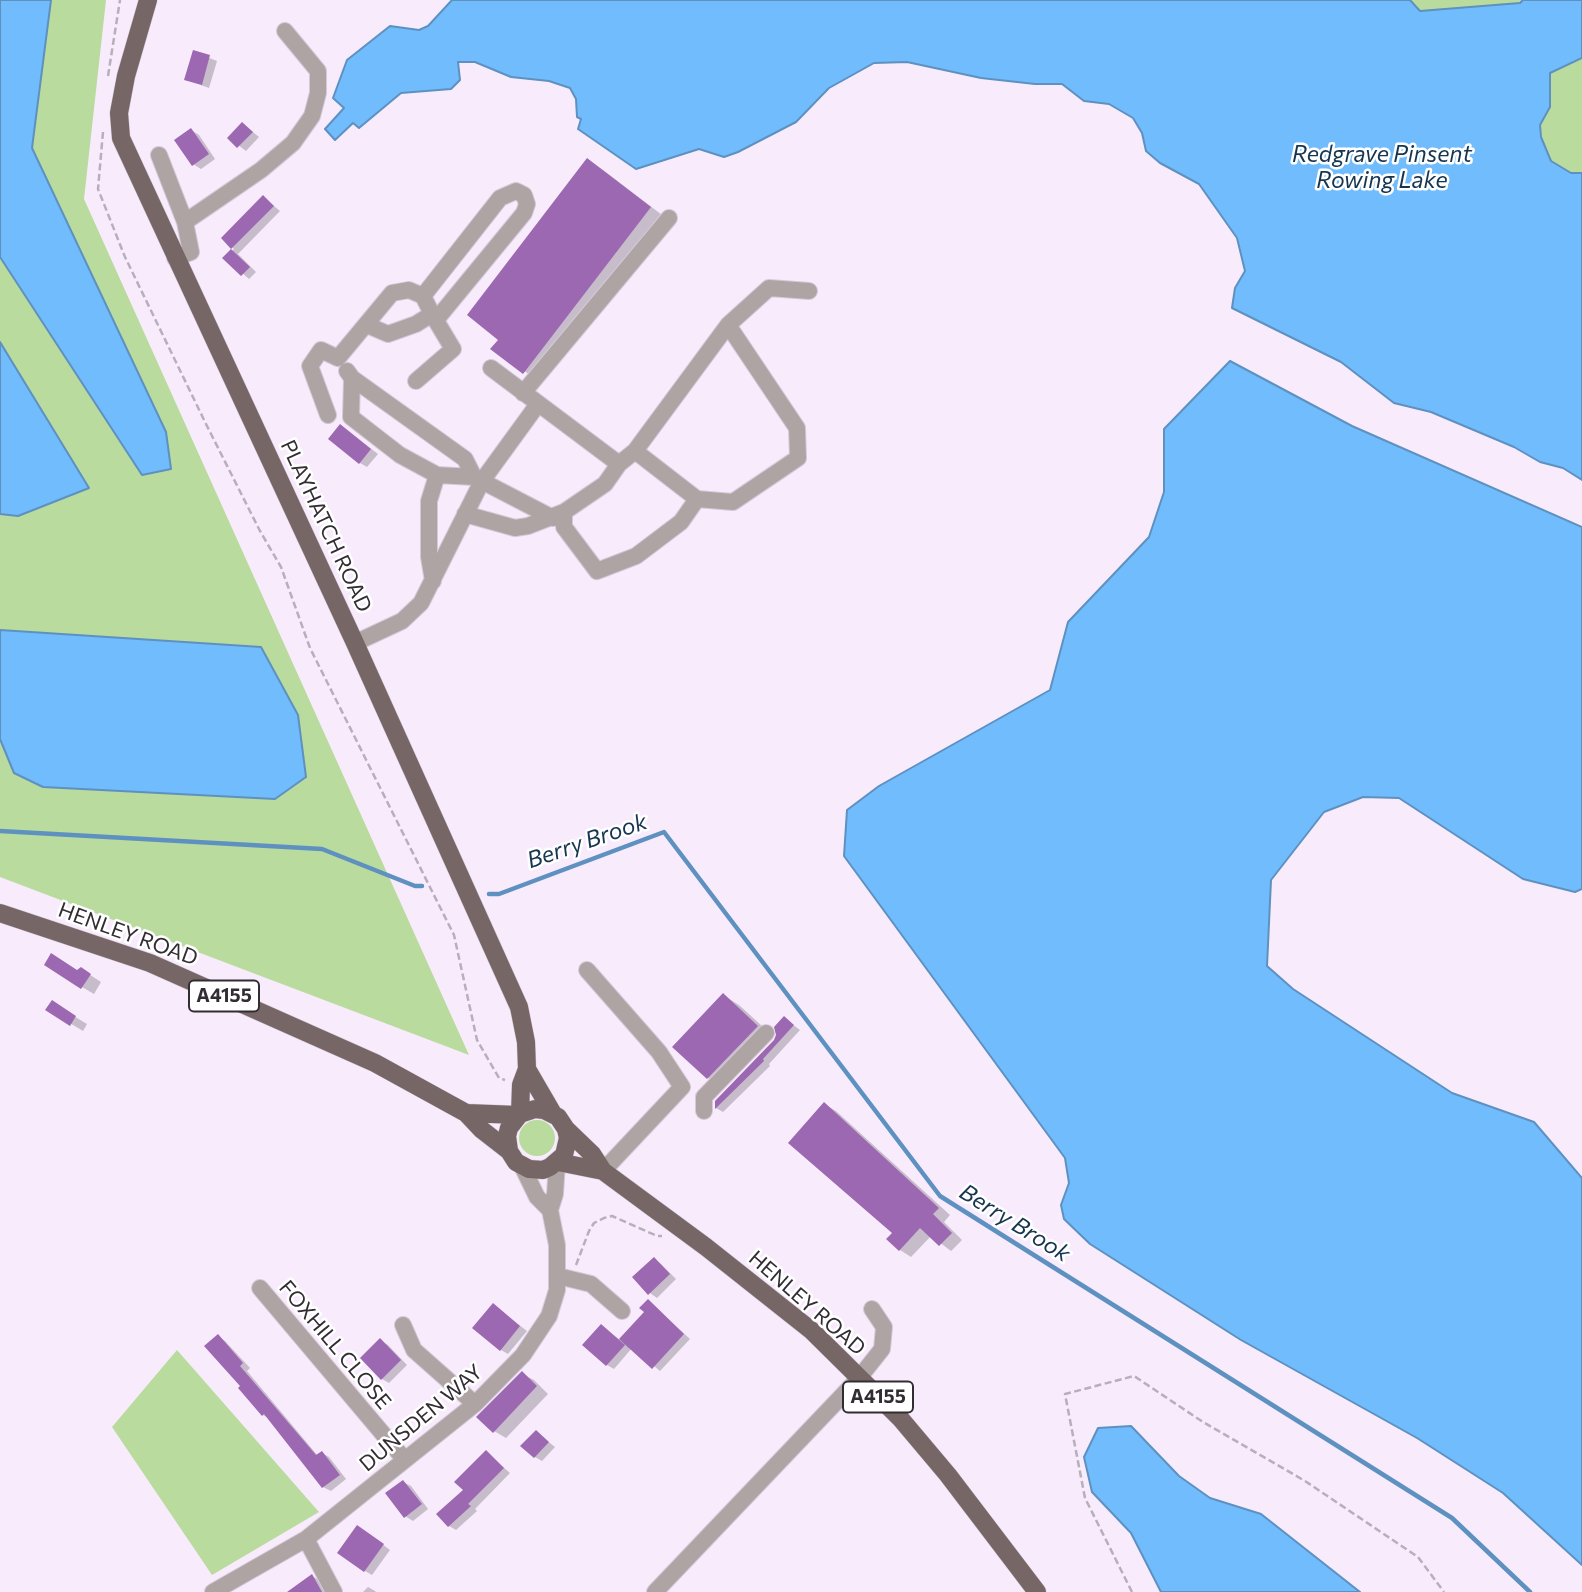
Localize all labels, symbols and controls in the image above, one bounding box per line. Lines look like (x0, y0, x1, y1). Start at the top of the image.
water label: Redgrave Pinsent Rowing Lake (1292, 140, 1472, 194)
street label: PLAYHATCH ROAD (275, 436, 377, 616)
water label: Berry Brook (523, 808, 651, 874)
street label: HENLEY ROAD (55, 897, 201, 971)
road number: A4155 (189, 980, 259, 1012)
water label: Berry Brook (955, 1178, 1075, 1268)
street label: HENLEY ROAD (743, 1245, 871, 1361)
street label: FOXHILL CLOSE (274, 1275, 396, 1415)
street label: DUNSDEN WAY (354, 1359, 488, 1477)
road number: A4155 (843, 1382, 913, 1413)

